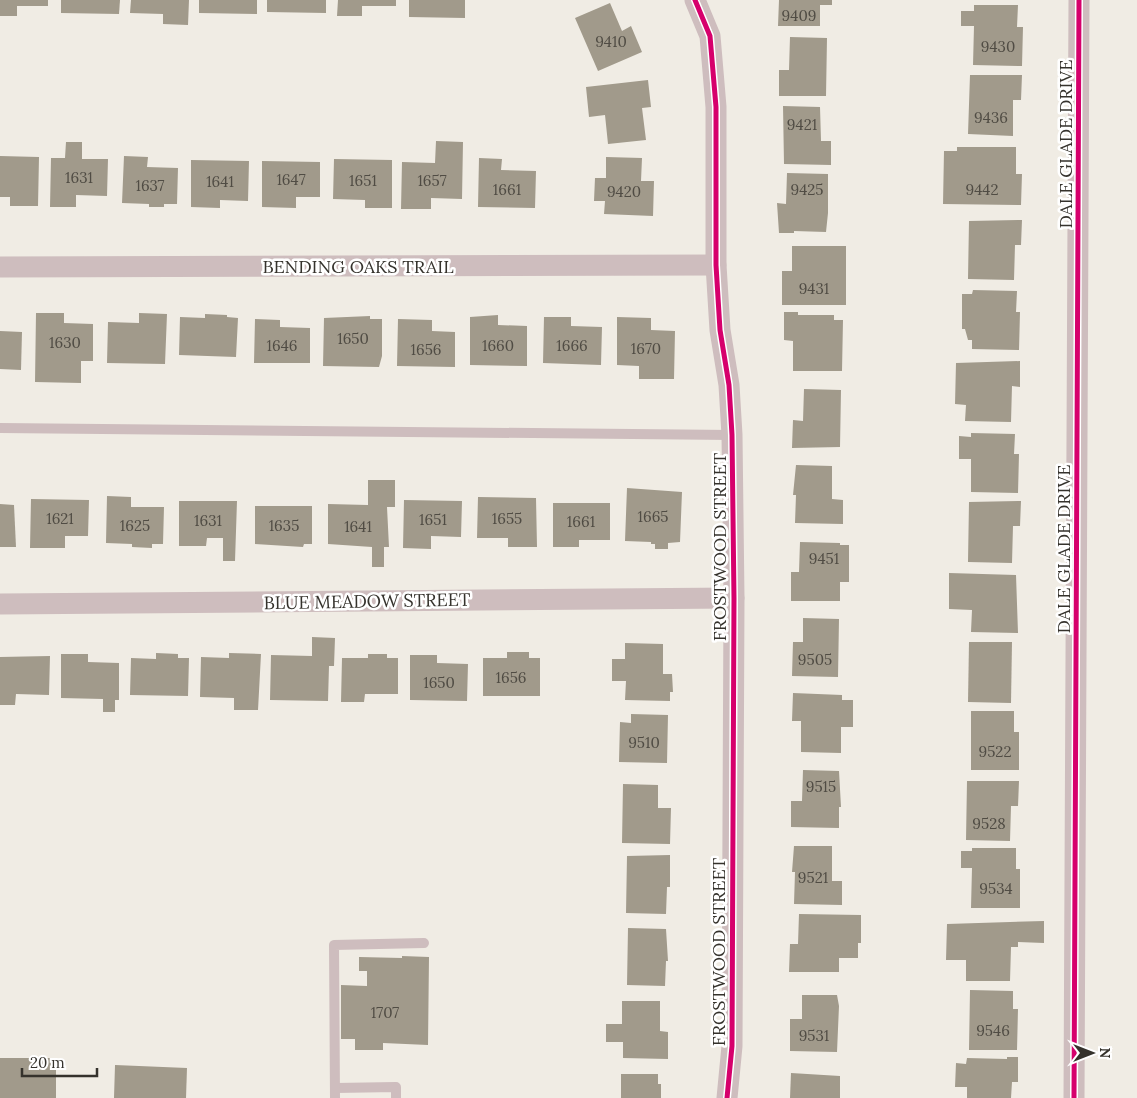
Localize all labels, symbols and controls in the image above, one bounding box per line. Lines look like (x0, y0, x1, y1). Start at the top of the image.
house number: 9409 (782, 6, 816, 25)
house number: 9410 (595, 32, 627, 51)
house number: 9430 (981, 37, 1015, 56)
street label: DALE GLADE DRIVE (1054, 59, 1077, 229)
house number: 9436 (974, 108, 1008, 127)
house number: 9421 (787, 115, 817, 134)
house number: 1631 (65, 168, 93, 187)
house number: 1647 (276, 170, 306, 189)
house number: 1651 (349, 171, 377, 190)
house number: 1657 (417, 171, 447, 190)
house number: 1641 (206, 172, 234, 191)
house number: 1637 (135, 176, 165, 195)
house number: 1661 (493, 180, 521, 199)
house number: 9425 (790, 180, 824, 199)
house number: 9442 (966, 180, 999, 199)
house number: 9420 (607, 182, 641, 201)
street label: BENDING OAKS TRAIL (262, 255, 454, 278)
house number: 9431 (799, 279, 829, 298)
house number: 1650 (337, 329, 369, 348)
house number: 1630 (49, 333, 81, 352)
house number: 1646 (267, 336, 297, 355)
house number: 1660 (482, 336, 514, 355)
house number: 1666 (556, 336, 588, 355)
house number: 1670 (631, 339, 661, 358)
house number: 1656 (411, 340, 441, 359)
street label: FROSTWOOD STREET (708, 452, 731, 641)
street label: DALE GLADE DRIVE (1052, 464, 1075, 634)
house number: 1665 (638, 507, 668, 526)
house number: 1621 (46, 509, 74, 528)
house number: 1655 (492, 509, 522, 528)
house number: 1651 (419, 510, 447, 529)
house number: 1631 (194, 511, 222, 530)
house number: 1661 (567, 512, 595, 531)
house number: 1625 (120, 516, 150, 535)
house number: 1635 (269, 516, 299, 535)
house number: 1641 (344, 517, 372, 536)
house number: 9451 (809, 549, 839, 568)
street label: BLUE MEADOW STREET (263, 588, 471, 614)
house number: 9505 (798, 650, 832, 669)
house number: 1656 (496, 668, 526, 687)
house number: 1650 (423, 673, 455, 692)
house number: 9510 (628, 733, 660, 752)
house number: 9522 (979, 742, 1011, 761)
house number: 9515 (806, 777, 836, 796)
house number: 9528 (972, 814, 1006, 833)
street label: FROSTWOOD STREET (707, 857, 730, 1046)
house number: 9521 (798, 868, 828, 887)
house number: 9534 (979, 879, 1013, 898)
house number: 1707 (371, 1003, 399, 1022)
house number: 9546 (976, 1021, 1010, 1040)
house number: 9531 (799, 1026, 829, 1045)
north arrow (1067, 1028, 1117, 1078)
scale bar (22, 1046, 98, 1078)
text: N (1096, 1048, 1114, 1059)
text: 20 m (30, 1053, 65, 1072)

